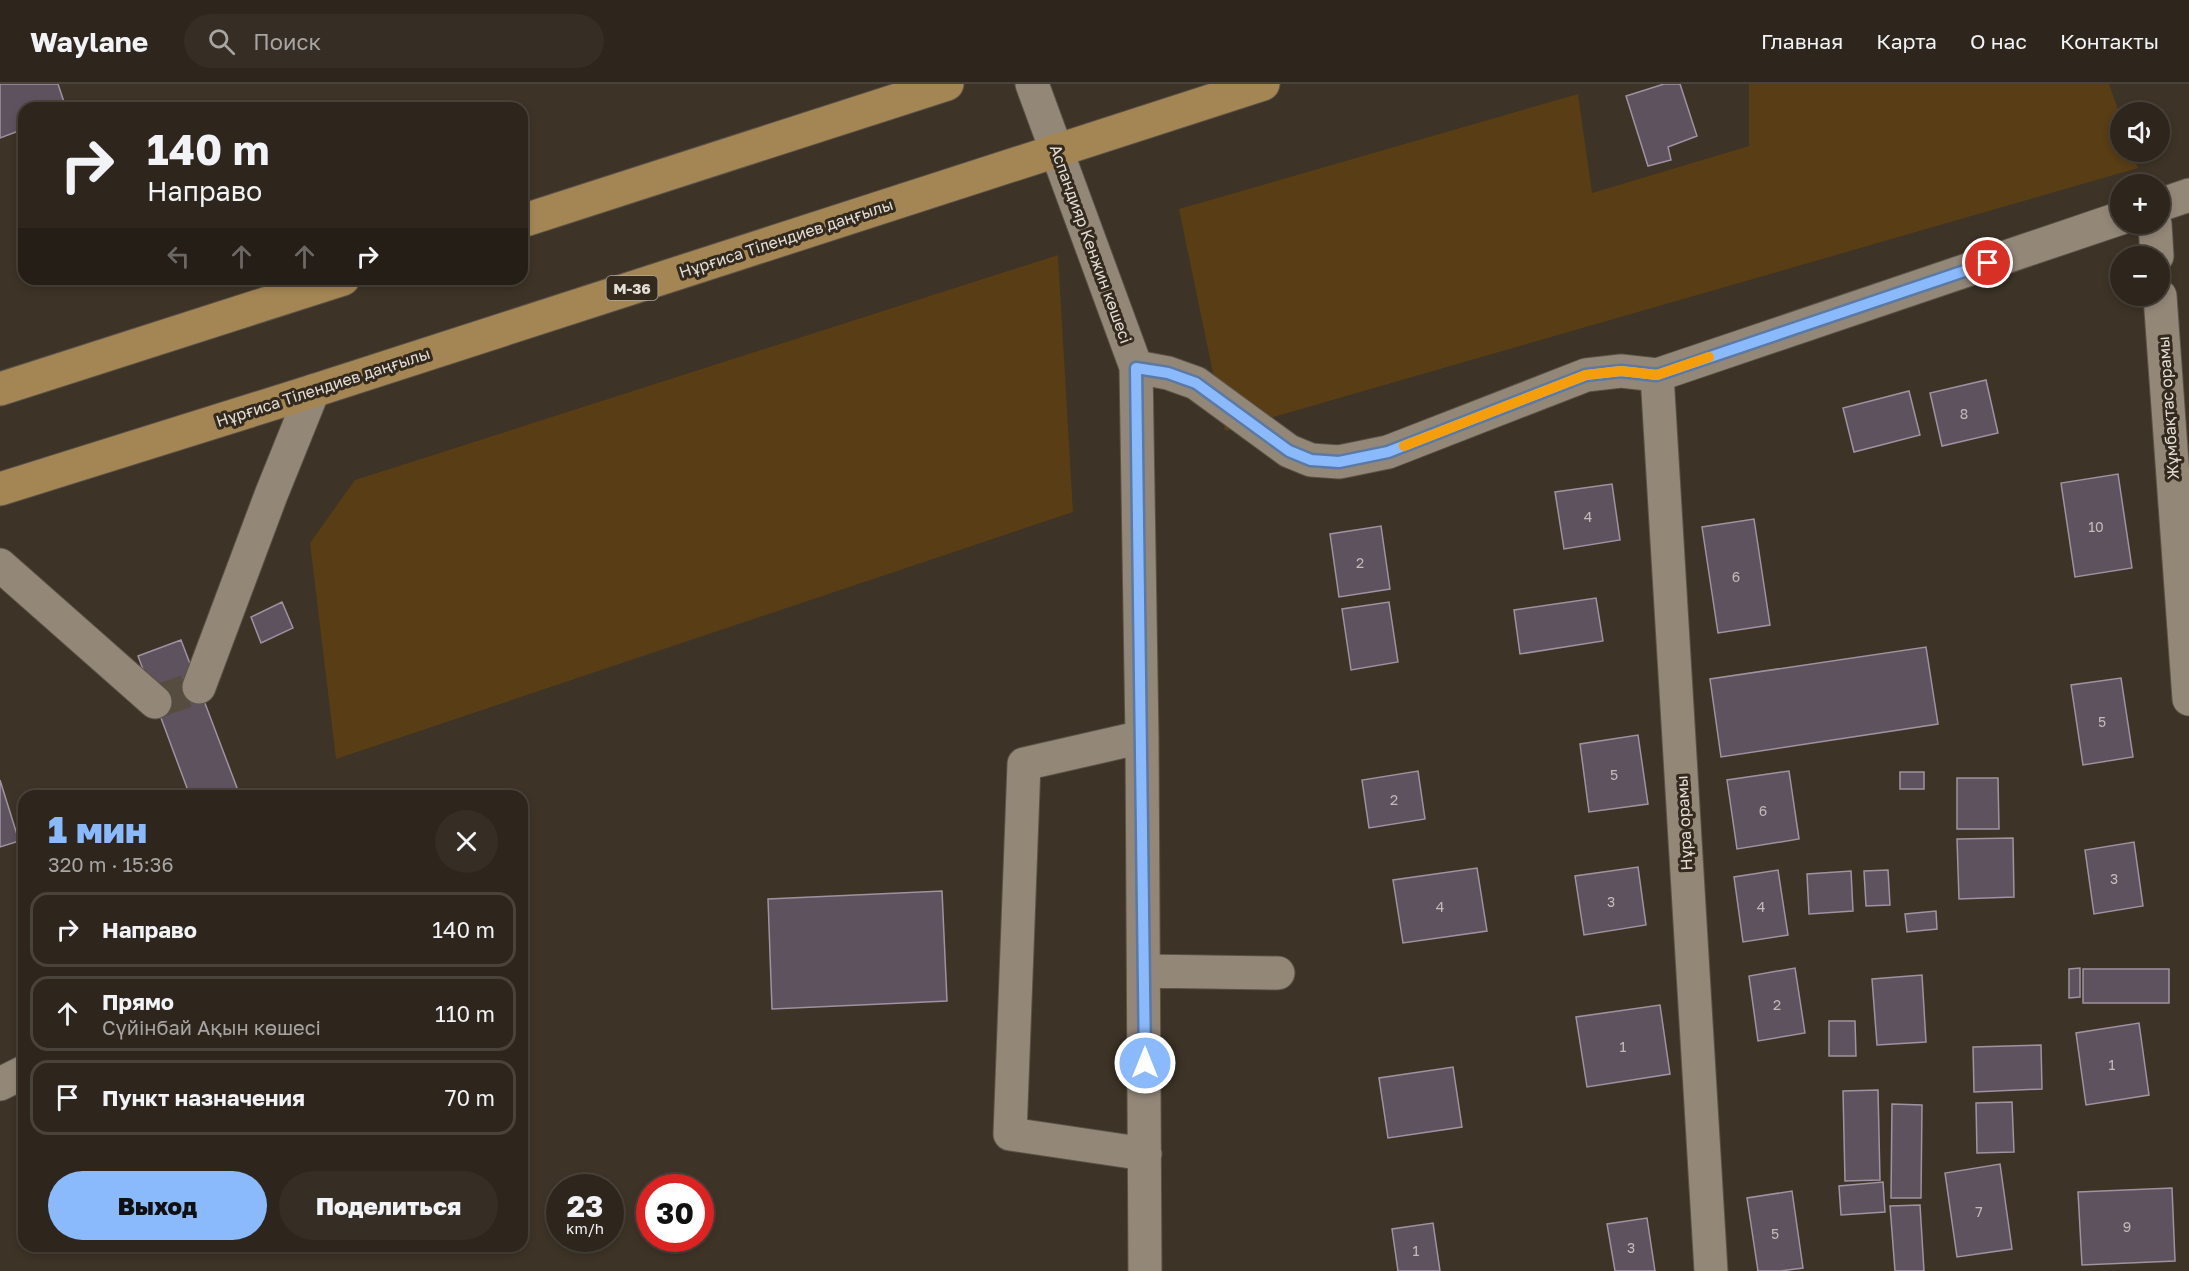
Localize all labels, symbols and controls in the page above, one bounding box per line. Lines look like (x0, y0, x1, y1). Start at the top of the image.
search box (184, 14, 604, 68)
text: Waylane (30, 25, 148, 58)
icon: search (205, 25, 238, 58)
text: Поиск (253, 28, 321, 55)
text: Главная (1761, 28, 1843, 54)
text: Карта (1876, 28, 1937, 54)
text: О нас (1970, 28, 2027, 54)
text: Контакты (2060, 28, 2159, 54)
map controls (2110, 102, 2170, 306)
button: sound (2110, 102, 2170, 162)
text: 140 m (147, 124, 269, 174)
icon: right (48, 126, 126, 204)
street label: Аспандияр Кенжин көшесі (1046, 142, 1136, 346)
button: + (2110, 174, 2170, 234)
text: Направо (147, 175, 262, 207)
street label: Нұрғиса Тілендиев даңғылы (676, 194, 896, 282)
pin (1962, 237, 2013, 288)
icon: left (162, 240, 195, 273)
icon: ahead (225, 240, 258, 273)
icon: ahead (288, 240, 321, 273)
icon: right (351, 240, 384, 273)
icon: arrive (1971, 246, 2004, 279)
button: − (2110, 246, 2170, 306)
road number: M-36 (606, 276, 658, 300)
street label: Жұмбақтас орамы (2153, 336, 2183, 480)
street label: Нұрғиса Тілендиев даңғылы (213, 343, 433, 431)
house number: 8 (1960, 405, 1968, 422)
house number: 4 (1584, 508, 1592, 525)
house number: 10 (2088, 518, 2104, 535)
house number: 2 (1356, 554, 1364, 571)
house number: 6 (1732, 568, 1740, 585)
house number: 5 (2098, 713, 2106, 730)
house number: 5 (1610, 766, 1618, 783)
street label: Нұра орамы (1672, 775, 1696, 871)
house number: 2 (1390, 791, 1398, 808)
house number: 6 (1759, 802, 1767, 819)
text: 1 мин (48, 808, 147, 851)
button: close (435, 810, 498, 873)
text: 320 m · 15:36 (48, 852, 174, 876)
house number: 3 (2110, 870, 2118, 887)
house number: 3 (1607, 893, 1615, 910)
house number: 4 (1436, 898, 1444, 915)
house number: 4 (1757, 898, 1765, 915)
icon: right (51, 913, 84, 946)
text: Направо (102, 916, 197, 943)
text: 140 m (432, 916, 495, 943)
text: Прямо (102, 988, 174, 1015)
house number: 2 (1773, 996, 1781, 1013)
icon: ahead (51, 997, 84, 1030)
text: 110 m (435, 1000, 495, 1027)
text: Сүйінбай Ақын көшесі (102, 1015, 321, 1039)
position arrow (1113, 1031, 1177, 1095)
house number: 1 (1620, 1038, 1627, 1055)
house number: 1 (2109, 1056, 2116, 1073)
icon: arrive (51, 1081, 84, 1114)
text: Пункт назначения (102, 1084, 305, 1111)
text: 70 m (445, 1084, 495, 1111)
button: Выход (48, 1171, 267, 1240)
button: Поделиться (279, 1171, 498, 1240)
speed limit sign: 30 (636, 1174, 714, 1252)
text: 23 (567, 1188, 603, 1224)
house number: 7 (1975, 1203, 1983, 1220)
house number: 9 (2123, 1218, 2131, 1235)
text: km/h (566, 1219, 604, 1237)
house number: 5 (1771, 1225, 1779, 1242)
house number: 3 (1627, 1239, 1635, 1256)
house number: 1 (1413, 1242, 1420, 1259)

